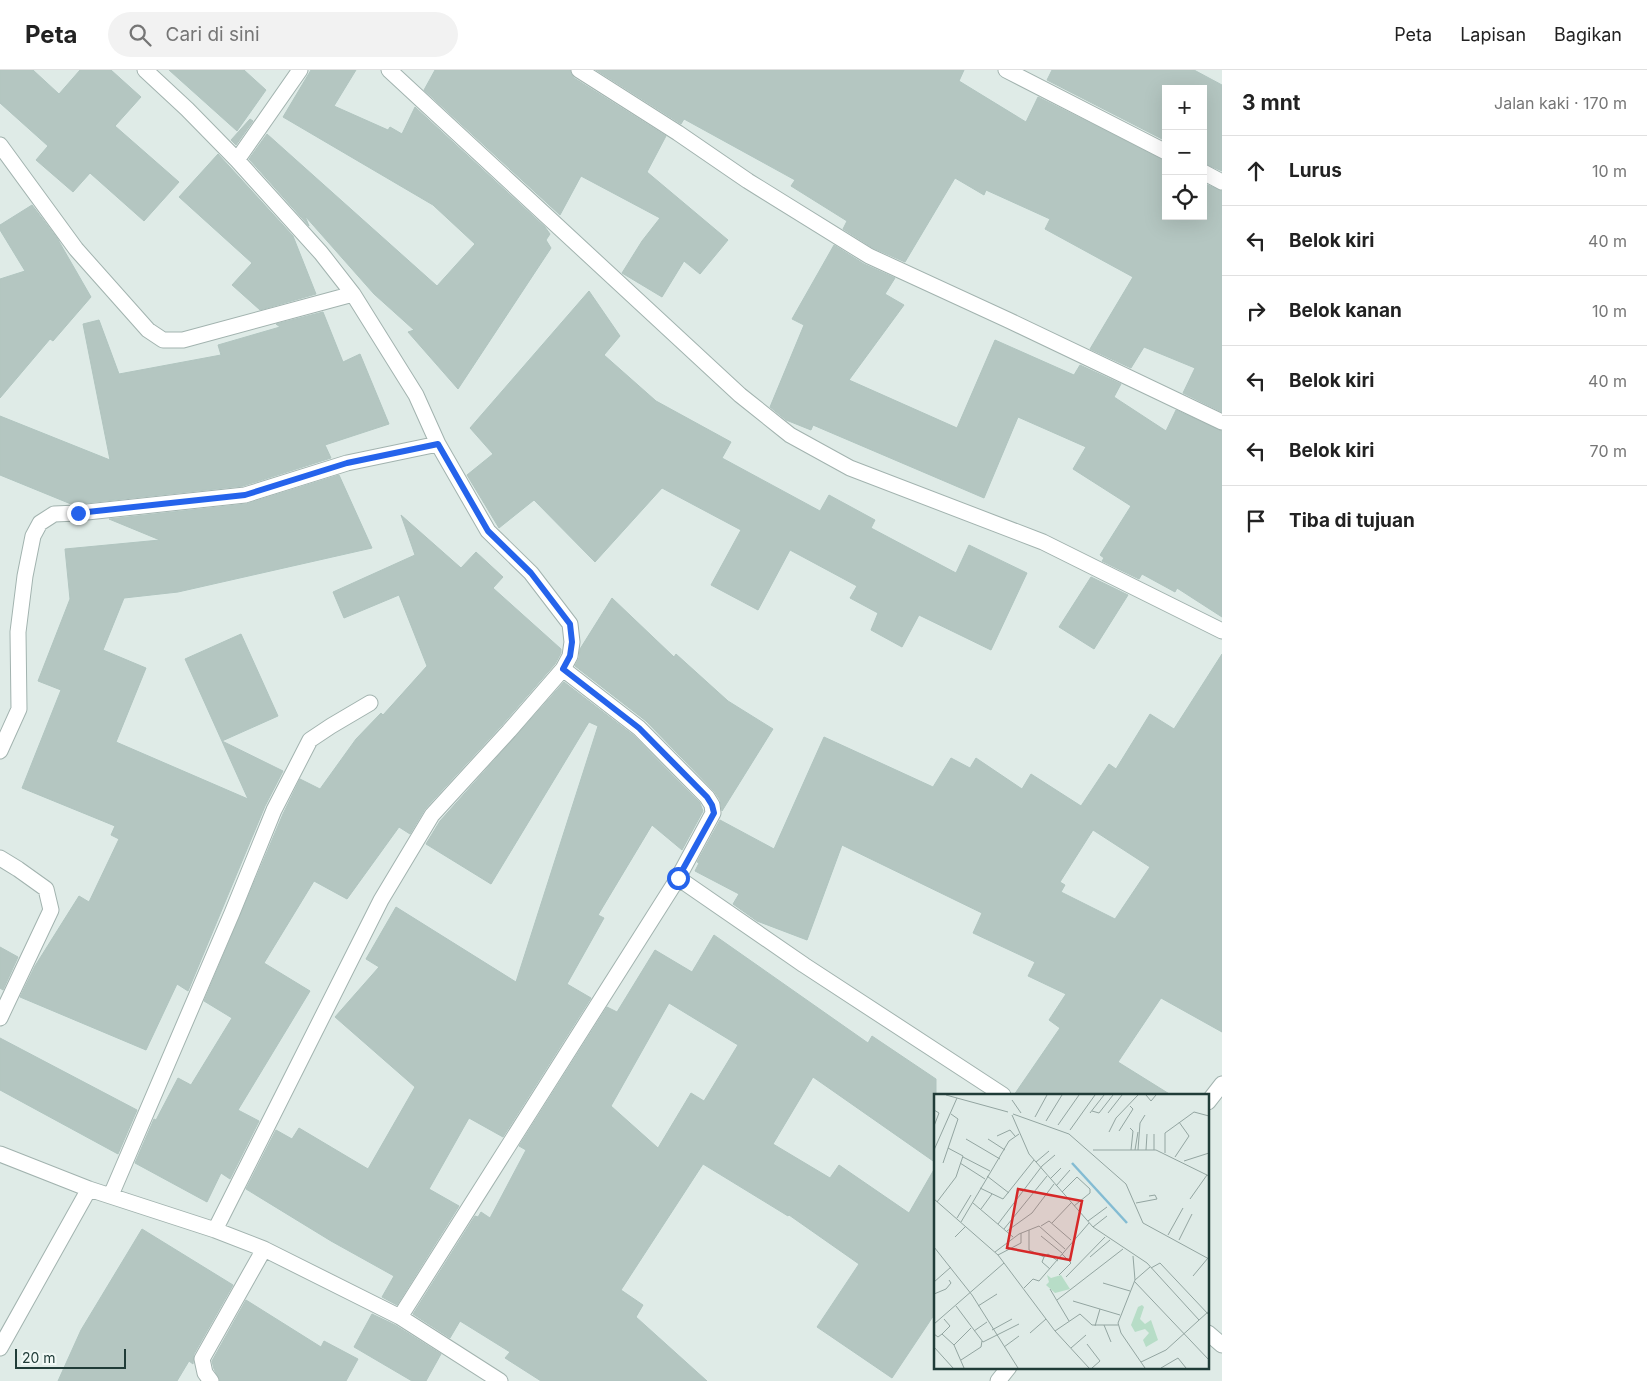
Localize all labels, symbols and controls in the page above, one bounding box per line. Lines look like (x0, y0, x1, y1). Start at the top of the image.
search box (108, 12, 458, 57)
text: Peta (25, 20, 78, 49)
icon: search (126, 21, 154, 49)
text: Cari di sini (166, 23, 259, 46)
text: Peta (1394, 24, 1432, 45)
text: Lapisan (1460, 24, 1526, 45)
text: Bagikan (1554, 24, 1622, 45)
map controls (1162, 85, 1207, 220)
button: + (1162, 85, 1207, 130)
text: 3 mnt (1242, 90, 1300, 115)
text: Jalan kaki · 170 m (1494, 93, 1627, 113)
button: − (1162, 130, 1207, 175)
icon: ahead (1242, 157, 1270, 185)
text: Lurus (1289, 159, 1342, 182)
text: 10 m (1592, 161, 1627, 181)
button: locate (1162, 175, 1207, 220)
icon: left (1242, 227, 1270, 255)
text: Belok kiri (1289, 229, 1374, 252)
text: 40 m (1588, 231, 1627, 251)
icon: right (1242, 297, 1270, 325)
text: Belok kanan (1289, 299, 1402, 322)
text: 10 m (1592, 301, 1627, 321)
icon: left (1242, 367, 1270, 395)
text: Belok kiri (1289, 369, 1374, 392)
text: 40 m (1588, 371, 1627, 391)
icon: left (1242, 437, 1270, 465)
text: Belok kiri (1289, 439, 1374, 462)
text: 70 m (1590, 441, 1627, 461)
route end (67, 502, 90, 525)
icon: arrive (1242, 507, 1270, 535)
text: Tiba di tujuan (1289, 509, 1415, 532)
route start (667, 867, 690, 890)
inset map (934, 1094, 1210, 1368)
scale bar (15, 1346, 126, 1369)
text: 20 m (22, 1349, 56, 1366)

